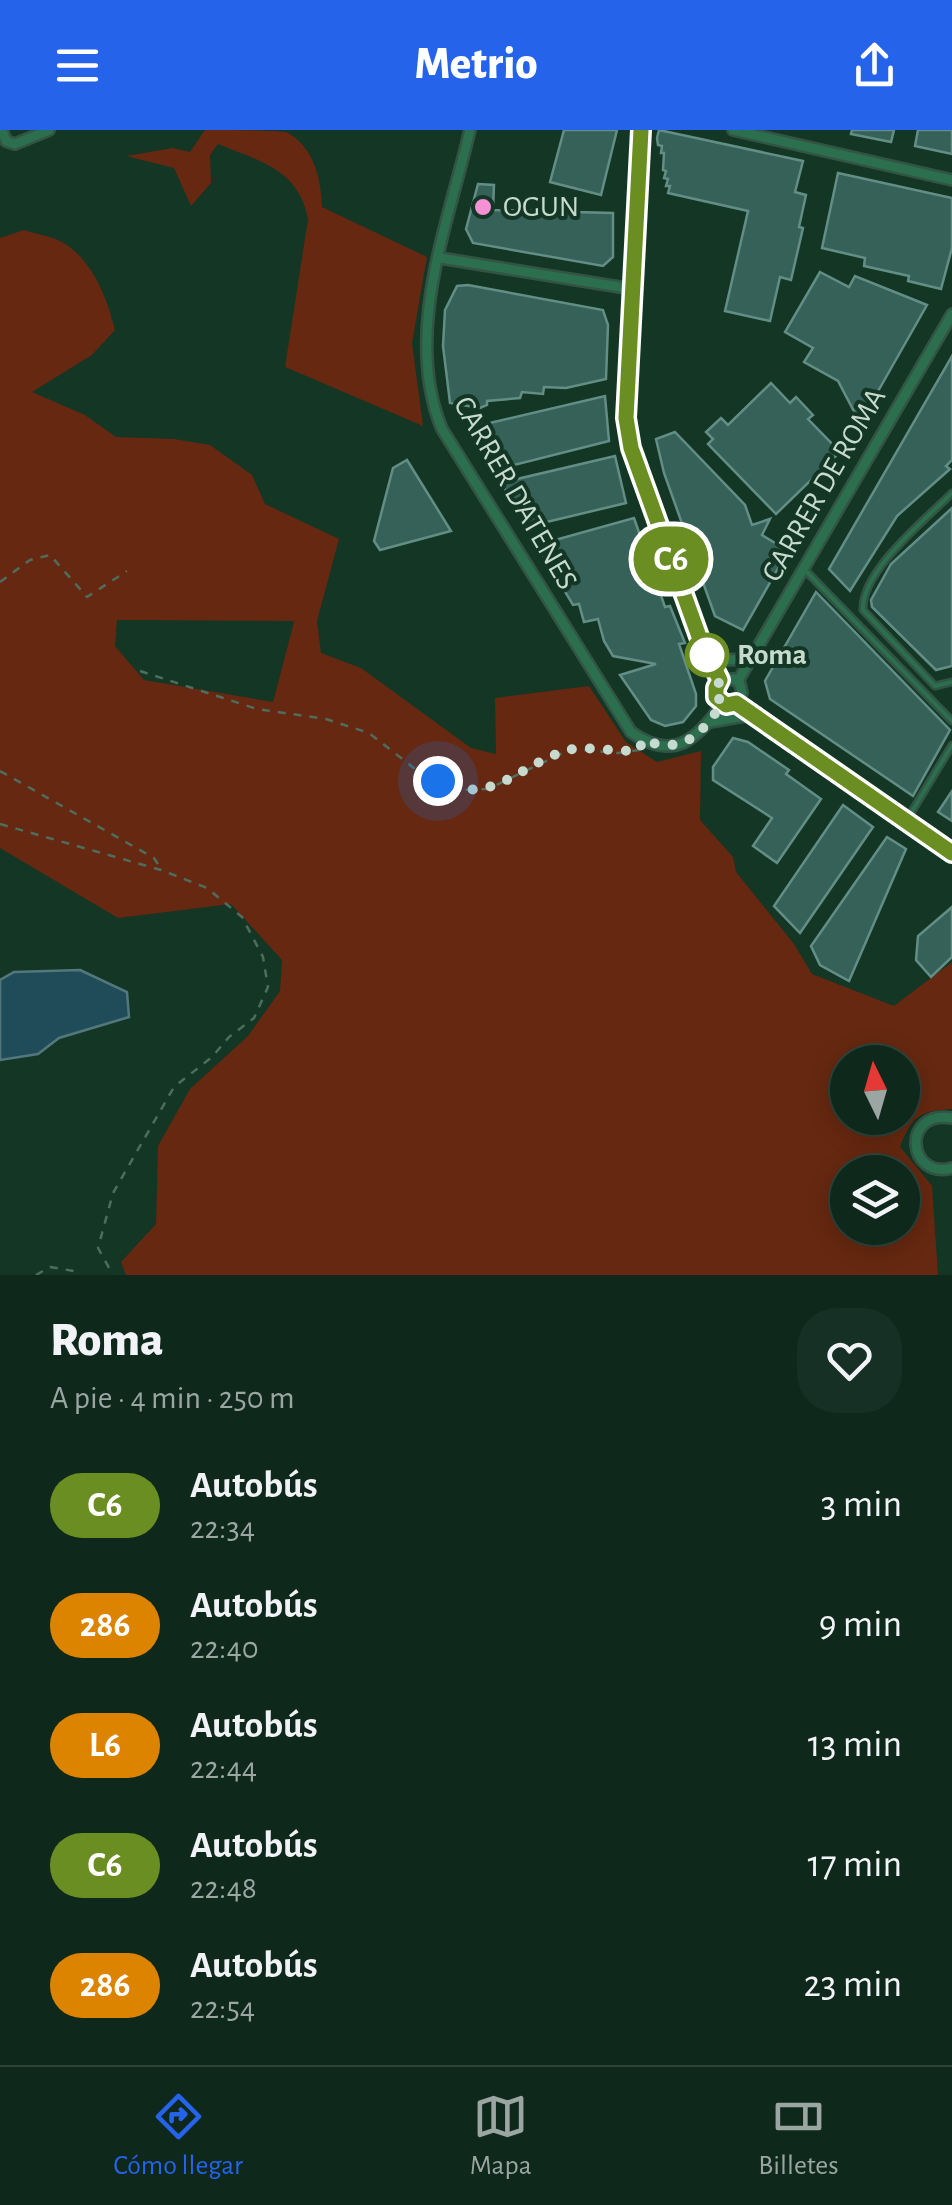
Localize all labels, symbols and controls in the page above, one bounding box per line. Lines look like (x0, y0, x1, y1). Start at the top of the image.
icon: menu (50, 38, 105, 93)
icon: share (847, 38, 902, 93)
text: Metrio (414, 42, 538, 87)
place label: OGUN (503, 192, 579, 222)
marker: OGUN (472, 196, 494, 218)
street label: CARRER DE ROMA (757, 383, 891, 587)
street label: CARRER D'ATENES (448, 392, 582, 594)
line badge: C6 (626, 526, 716, 592)
text: C6 (653, 542, 689, 577)
marker: Roma (686, 634, 728, 676)
place label: Roma (737, 640, 807, 670)
your location (413, 756, 463, 806)
north arrow (830, 1045, 920, 1135)
map controls (830, 1045, 920, 1245)
button: layers (830, 1155, 920, 1245)
button: heart (797, 1308, 902, 1413)
text: Roma (50, 1317, 164, 1365)
text: A pie · 4 min · 250 m (50, 1382, 295, 1414)
text: Autobús (190, 1467, 318, 1505)
text: 3 min (821, 1486, 902, 1524)
text: C6 (87, 1488, 123, 1523)
text: 22:34 (190, 1512, 255, 1544)
text: Autobús (190, 1587, 318, 1625)
text: 9 min (819, 1606, 902, 1644)
text: 286 (80, 1608, 130, 1643)
text: 22:40 (190, 1632, 259, 1664)
text: Autobús (190, 1707, 318, 1745)
text: 13 min (808, 1726, 902, 1764)
text: L6 (89, 1728, 121, 1763)
text: 22:44 (190, 1752, 257, 1784)
text: Autobús (190, 1827, 318, 1865)
text: 17 min (808, 1846, 902, 1884)
text: C6 (87, 1848, 123, 1883)
text: 22:48 (190, 1872, 257, 1904)
text: Autobús (190, 1947, 318, 1985)
text: 23 min (804, 1966, 902, 2004)
text: 286 (80, 1968, 130, 2003)
text: 22:54 (190, 1992, 255, 2024)
tab: Cómo llegar (113, 2089, 243, 2183)
tab: Mapa (470, 2089, 532, 2183)
tab: Billetes (758, 2089, 839, 2183)

